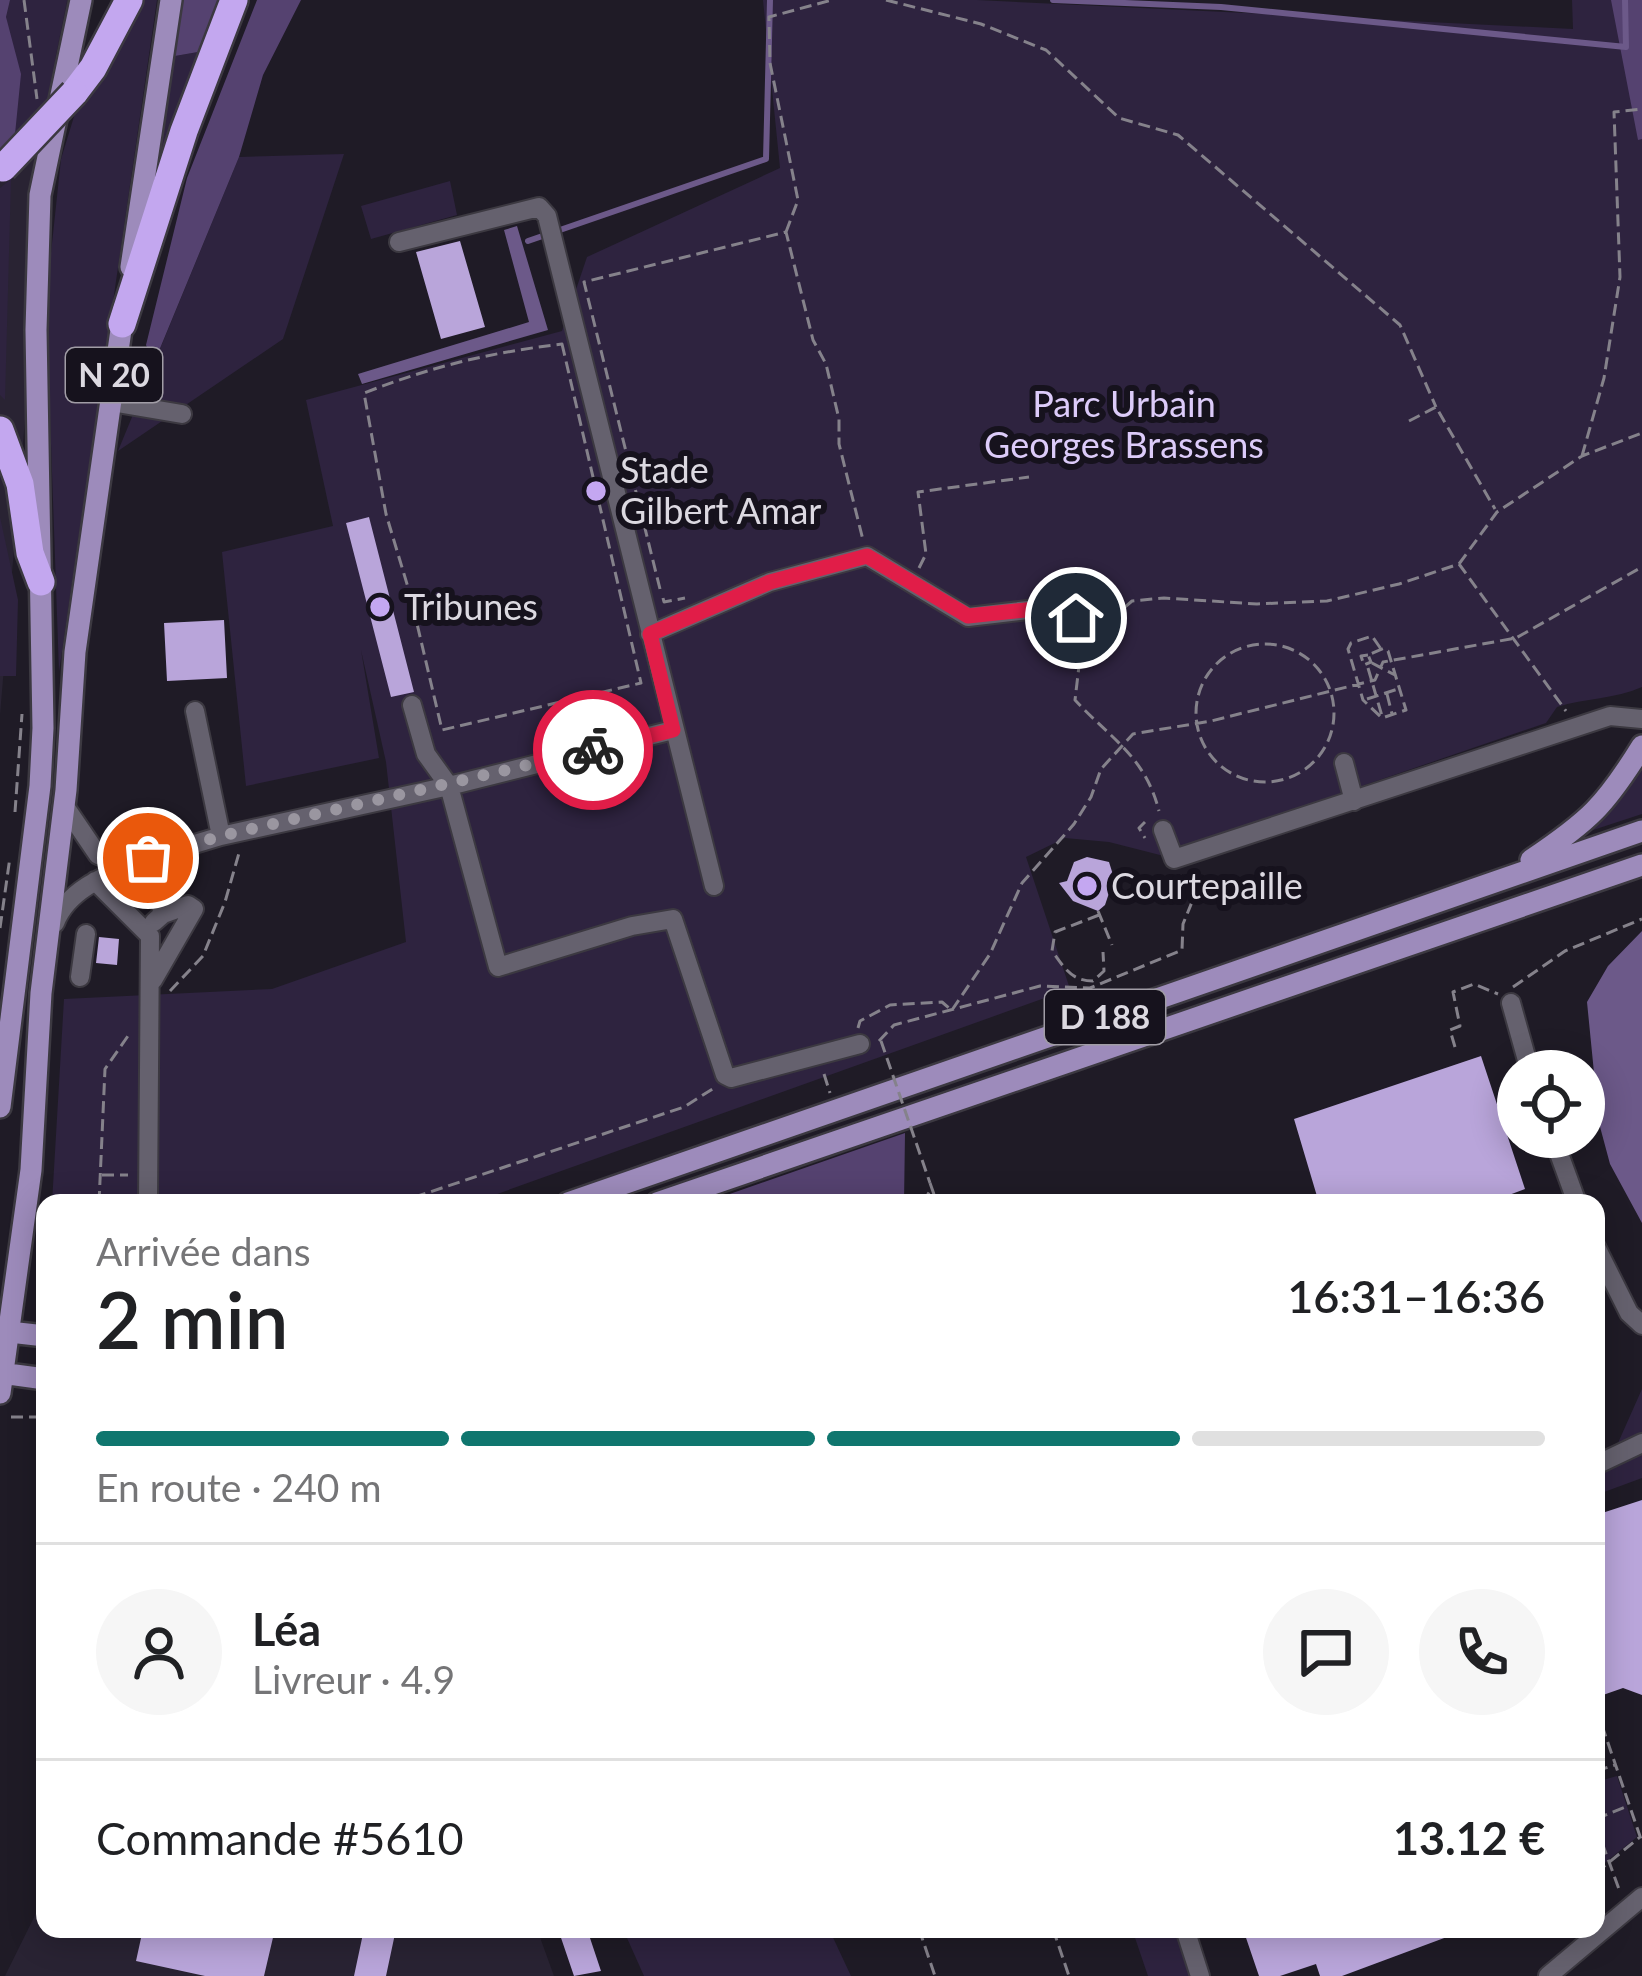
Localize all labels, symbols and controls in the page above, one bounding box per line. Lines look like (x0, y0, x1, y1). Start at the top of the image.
road number: N 20 (66, 348, 162, 402)
park label: Parc Urbain Georges Brassens (984, 381, 1264, 466)
place label: Stade Gilbert Amar (620, 447, 821, 532)
marker: Stade Gilbert Amar (583, 478, 609, 504)
pin (1025, 567, 1127, 669)
place label: Tribunes (404, 584, 538, 628)
icon: home (1043, 585, 1109, 651)
marker: Tribunes (367, 594, 393, 620)
courier (533, 690, 653, 810)
icon: bike (560, 717, 626, 783)
pin (97, 807, 199, 909)
icon: bag (115, 825, 181, 891)
place label: Courtepaille (1111, 863, 1303, 907)
marker: Courtepaille (1074, 873, 1100, 899)
road number: D 188 (1045, 990, 1165, 1044)
map controls (1497, 1050, 1605, 1158)
button: locate (1497, 1050, 1605, 1158)
text: Arrivée dans (96, 1228, 311, 1274)
text: 16:31–16:36 (1287, 1269, 1545, 1323)
text: 2 min (96, 1272, 289, 1366)
text: En route · 240 m (96, 1464, 381, 1510)
button: person (96, 1589, 222, 1715)
button: chat (1263, 1589, 1389, 1715)
button: phone (1419, 1589, 1545, 1715)
text: Léa (252, 1602, 321, 1656)
text: Livreur · 4.9 (252, 1656, 455, 1702)
text: Commande #5610 (96, 1811, 464, 1865)
text: 13.12 € (1393, 1811, 1545, 1865)

